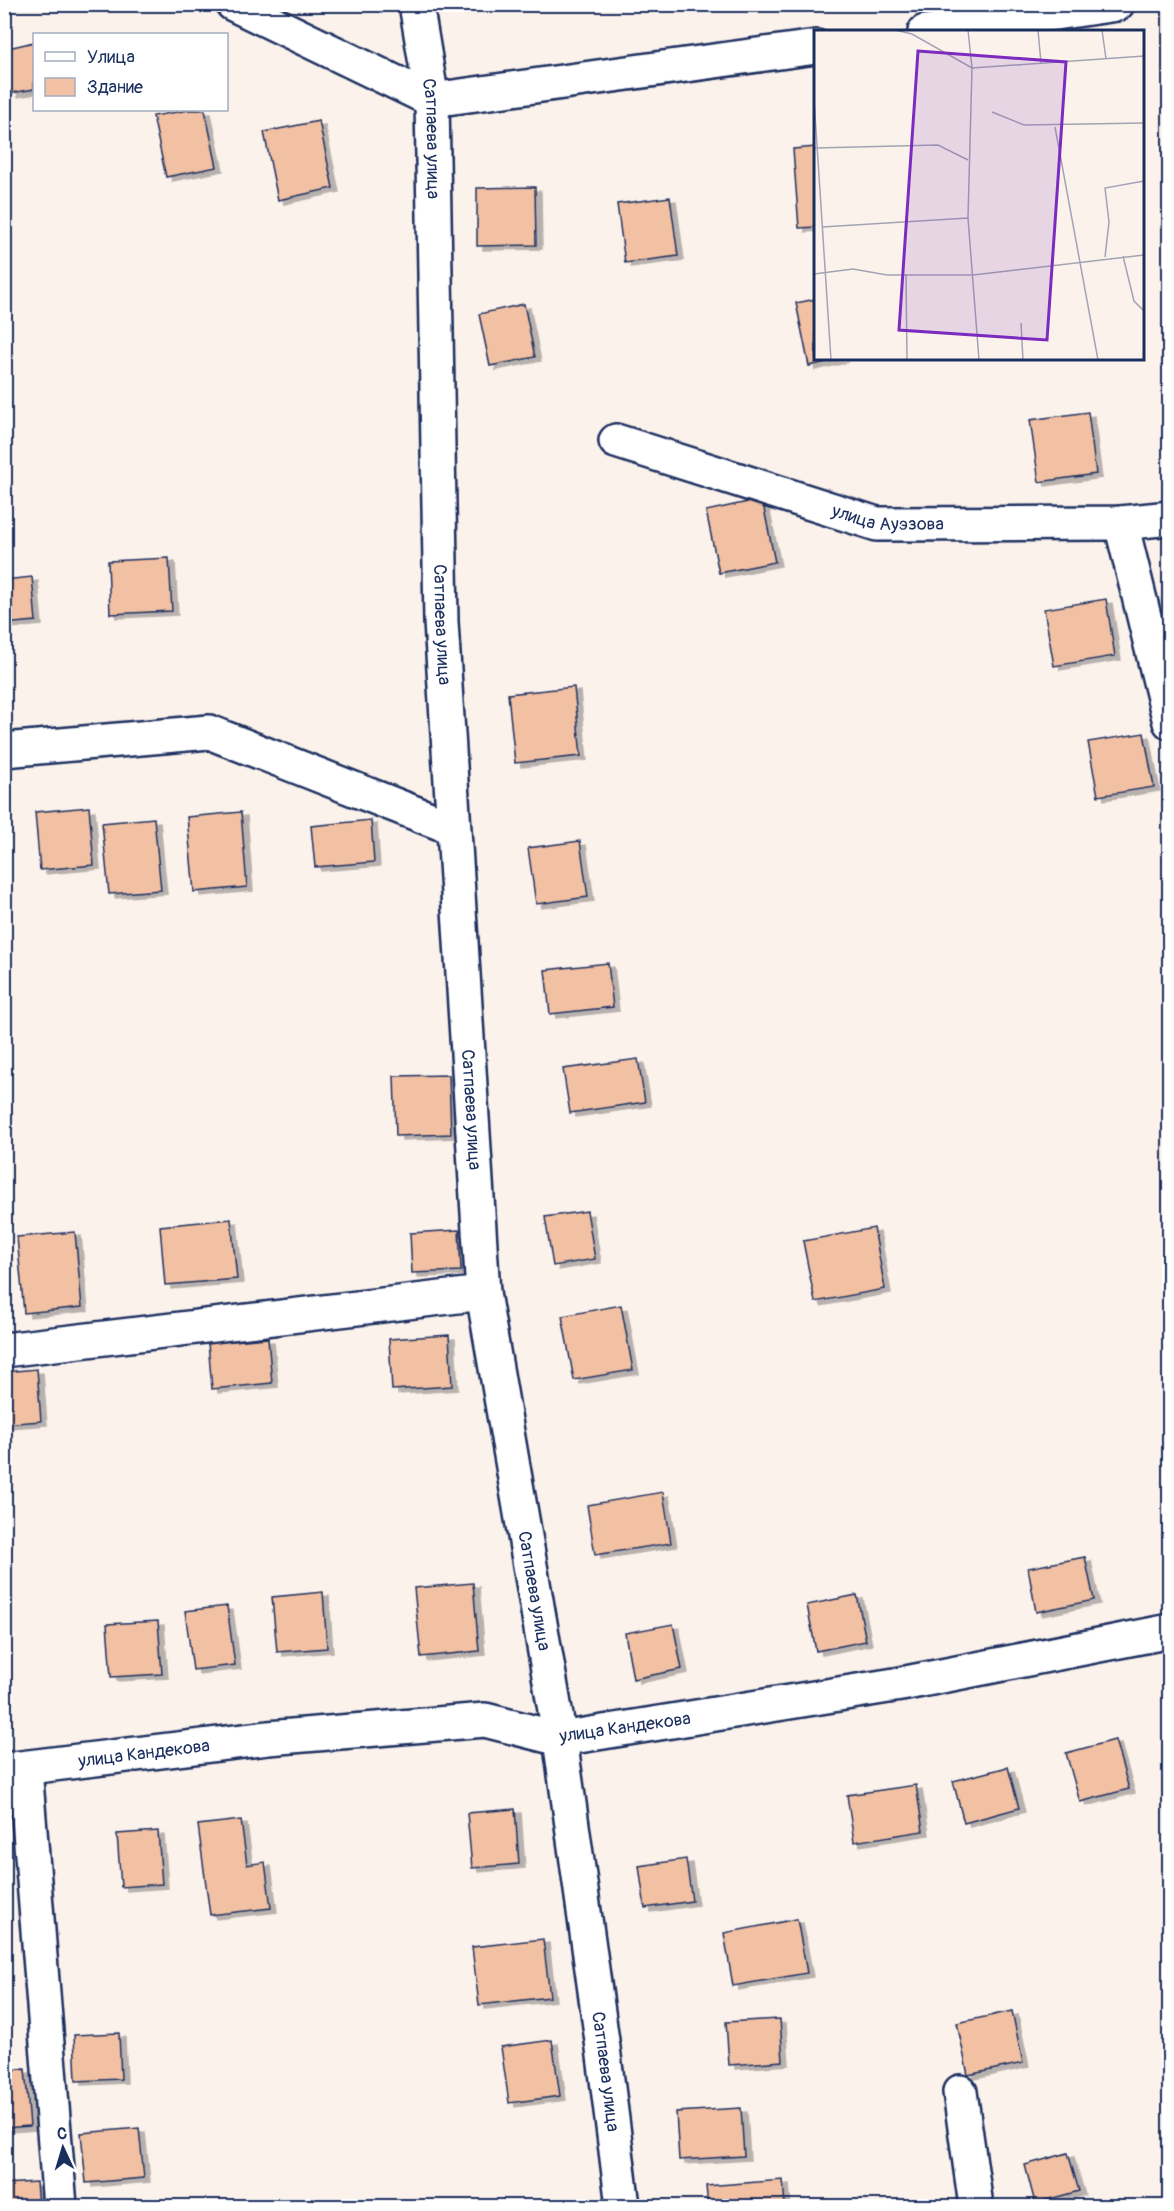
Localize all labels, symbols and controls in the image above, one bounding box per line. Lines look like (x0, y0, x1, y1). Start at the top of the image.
inset map (814, 30, 1144, 360)
legend (33, 33, 228, 111)
text: Улица (87, 46, 135, 69)
text: Здание (87, 76, 143, 99)
street label: Сатпаева улица (417, 77, 445, 199)
street label: улица Ауэзова (828, 499, 944, 536)
street label: Сатпаева улица (428, 564, 456, 686)
street label: Сатпаева улица (456, 1049, 486, 1171)
street label: Сатпаева улица (512, 1529, 556, 1652)
street label: улица Кандекова (557, 1707, 692, 1748)
street label: улица Кандекова (76, 1734, 211, 1773)
street label: Сатпаева улица (586, 2010, 624, 2133)
north arrow (33, 2118, 93, 2178)
text: С (56, 2124, 68, 2144)

